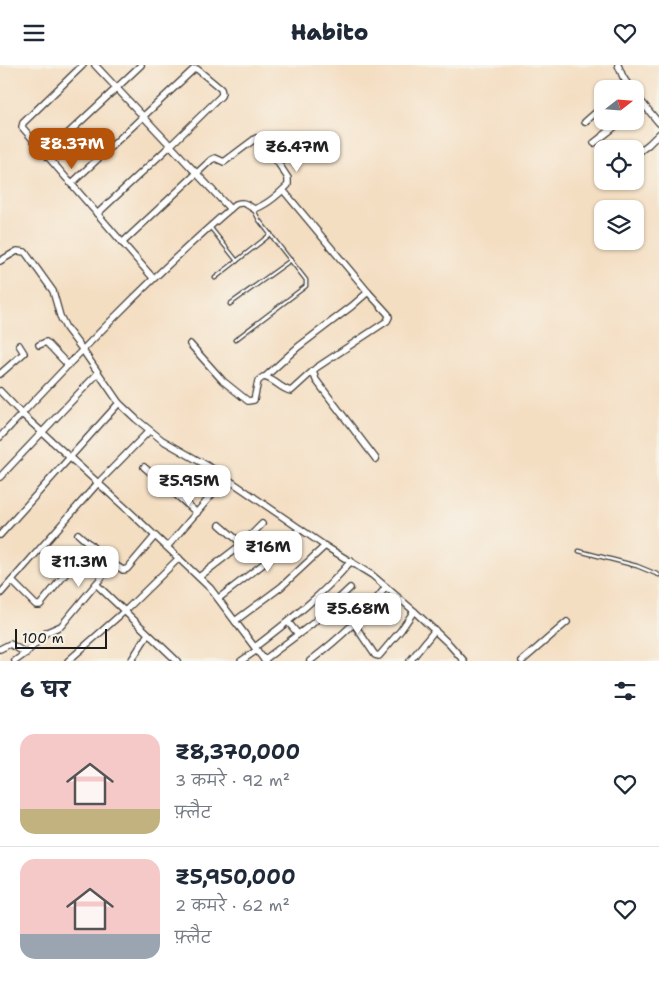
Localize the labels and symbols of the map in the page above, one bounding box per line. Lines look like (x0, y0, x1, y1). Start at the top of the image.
north arrow (594, 80, 644, 130)
pin: ₹8.37M (31, 127, 113, 170)
pin: ₹6.47M (256, 131, 338, 173)
pin: ₹5.95M (148, 465, 230, 507)
pin: ₹16M (238, 531, 298, 573)
pin: ₹11.3M (38, 545, 120, 588)
pin: ₹5.68M (317, 593, 399, 635)
scale bar (15, 626, 108, 649)

